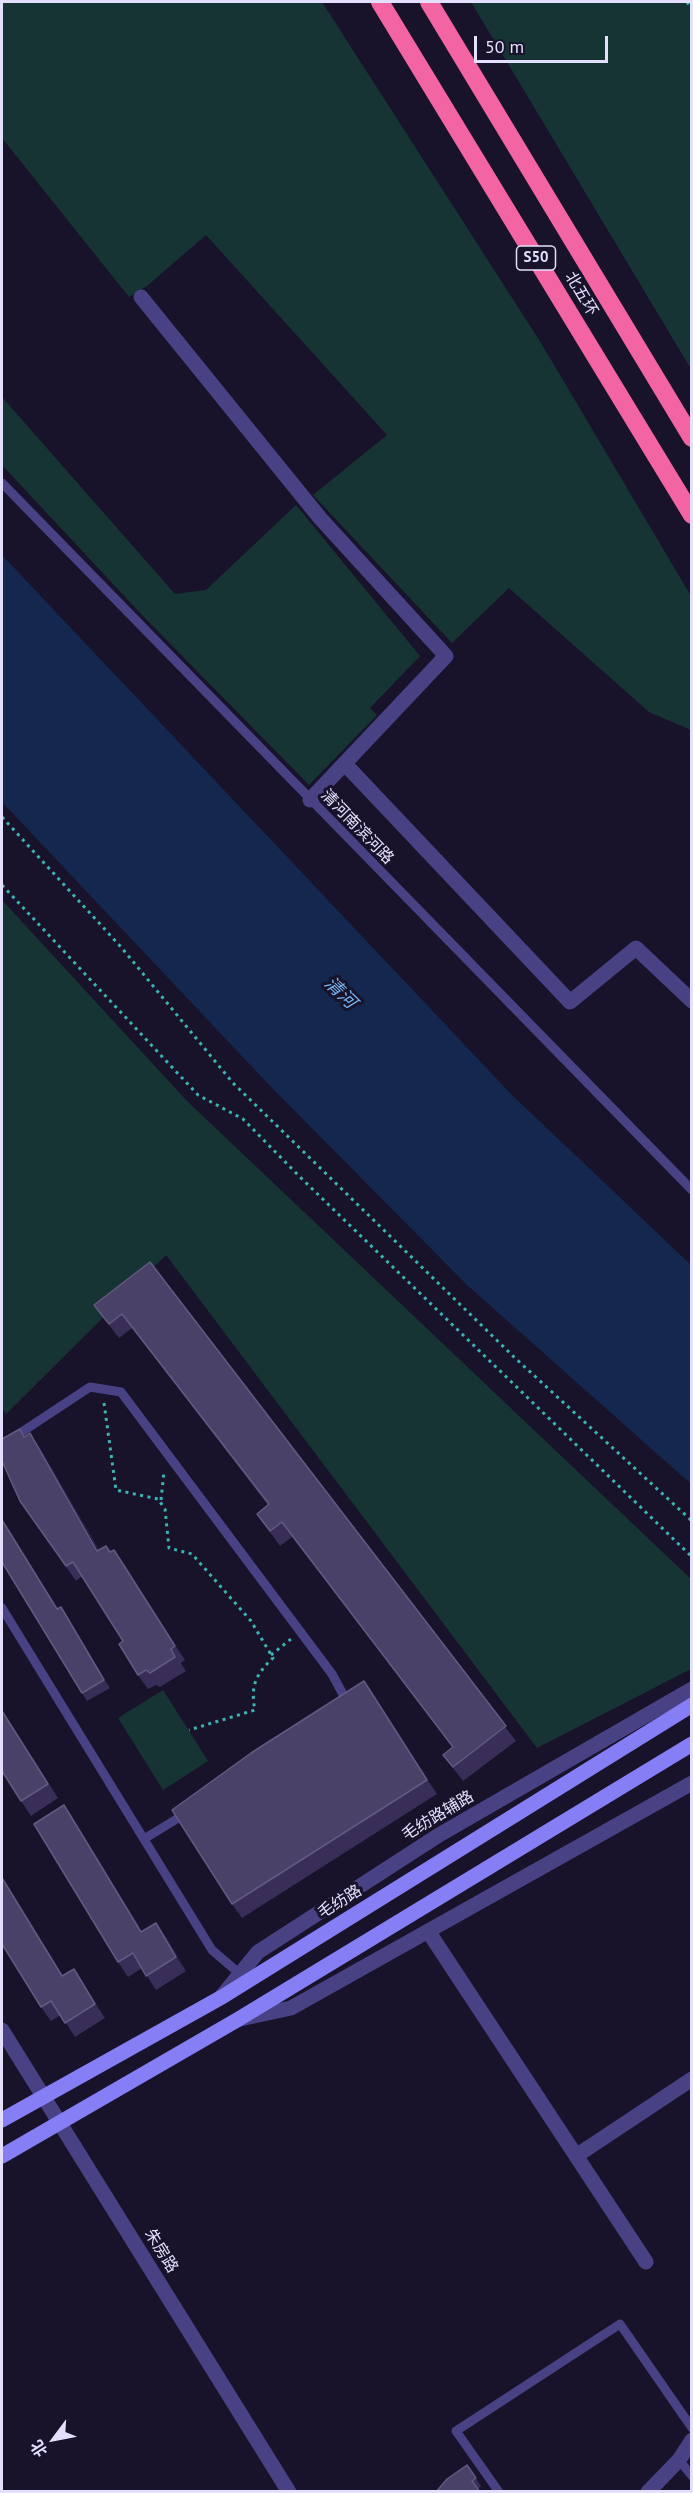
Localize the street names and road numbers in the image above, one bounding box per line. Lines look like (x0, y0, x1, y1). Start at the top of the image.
road number: S50 (516, 246, 556, 270)
street label: 北五环 (560, 268, 602, 320)
street label: 清河南滨河路 (317, 786, 397, 868)
street label: 毛纺路辅路 (399, 1787, 477, 1845)
street label: 毛纺路 (315, 1881, 365, 1923)
street label: 朱房路 (140, 2226, 182, 2276)

